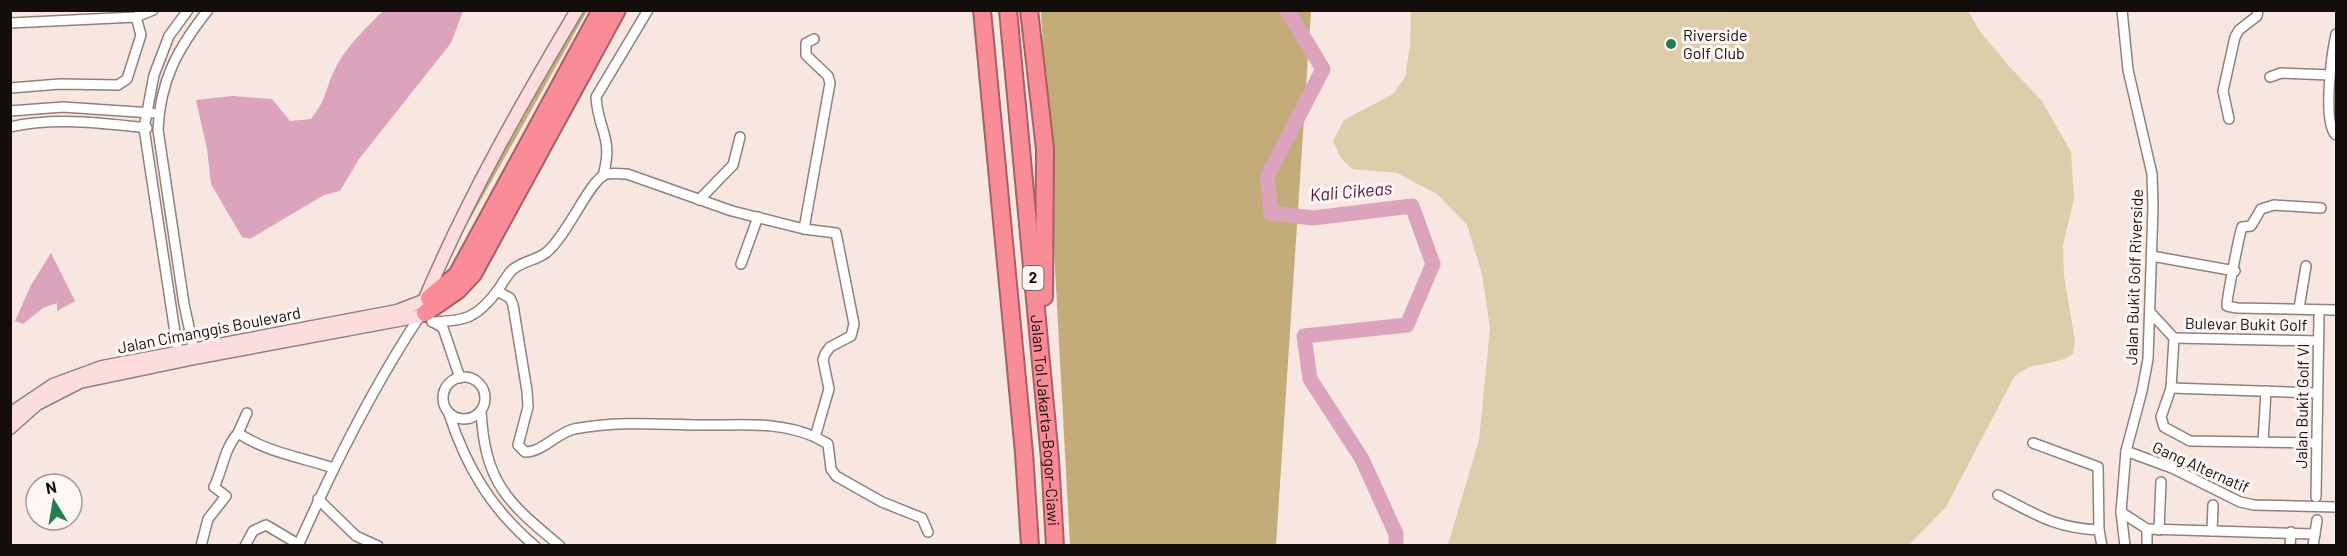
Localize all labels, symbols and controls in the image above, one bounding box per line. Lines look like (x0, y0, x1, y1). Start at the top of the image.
place label: Riverside Golf Club (1683, 25, 1748, 62)
marker: Riverside Golf Club (1664, 37, 1678, 51)
water label: Kali Cikeas (1309, 176, 1393, 206)
street label: Jalan Bukit Golf Riverside (2121, 189, 2146, 365)
road number: 2 (1022, 266, 1044, 290)
street label: Jalan Cimanggis Boulevard (116, 302, 302, 357)
street label: Bulevar Bukit Golf (2185, 313, 2308, 334)
street label: Jalan Tol Jakarta–Bogor–Ciawi (1028, 314, 1064, 527)
street label: Jalan Bukit Golf VI (2291, 343, 2312, 469)
street label: Gang Alternatif (2150, 437, 2253, 496)
north arrow (24, 472, 84, 532)
text: N (44, 476, 58, 497)

